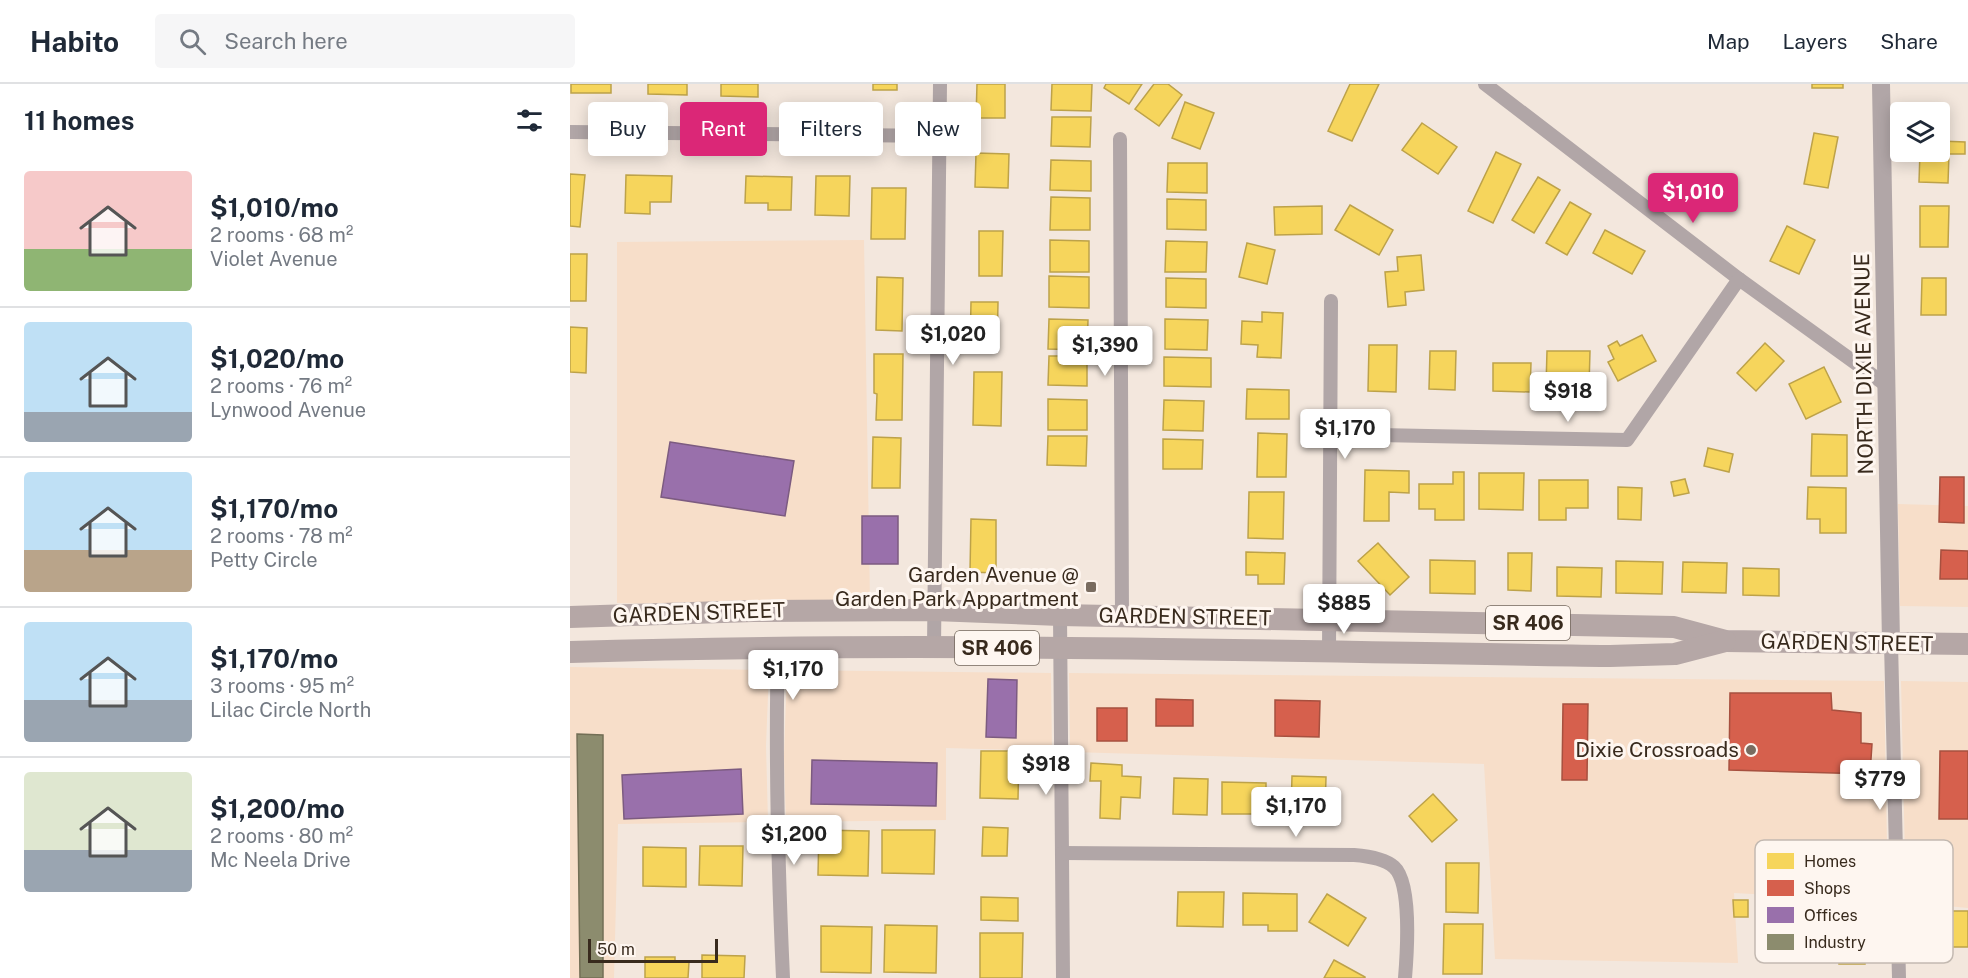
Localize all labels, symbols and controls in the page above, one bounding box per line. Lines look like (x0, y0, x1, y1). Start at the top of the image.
search box (155, 14, 575, 68)
text: Habito (30, 25, 119, 58)
icon: search (176, 25, 209, 58)
text: Search here (224, 28, 348, 54)
text: Map (1707, 29, 1750, 54)
text: Layers (1783, 29, 1847, 54)
text: Share (1880, 29, 1938, 54)
chip: Buy (588, 102, 668, 156)
chip: Rent (680, 102, 767, 156)
chip: Filters (779, 102, 883, 156)
chip: New (895, 102, 981, 156)
map controls (1890, 102, 1950, 162)
button: layers (1890, 102, 1950, 162)
icon: filters (513, 104, 546, 137)
text: 11 homes (24, 105, 134, 136)
pin: $1,010 (1644, 173, 1742, 224)
text: $1,010 (1662, 180, 1724, 204)
text: $1,010/mo (210, 192, 339, 223)
icon: home (72, 195, 144, 267)
text: 2 rooms · 68 m² (210, 223, 353, 247)
text: Violet Avenue (210, 247, 337, 271)
street label: NORTH DIXIE AVENUE (1849, 253, 1878, 475)
pin: $1,020 (904, 315, 1002, 366)
text: $1,020 (920, 322, 986, 346)
pin: $1,390 (1056, 326, 1154, 377)
text: $1,390 (1072, 333, 1138, 357)
text: $1,020/mo (210, 343, 344, 374)
icon: home (72, 346, 144, 418)
pin: $918 (1532, 372, 1604, 423)
text: 2 rooms · 76 m² (210, 374, 352, 398)
text: $918 (1544, 379, 1592, 403)
text: Lynwood Avenue (210, 398, 366, 422)
pin: $1,170 (1296, 409, 1394, 460)
text: $1,170 (1314, 416, 1376, 440)
text: $1,170/mo (210, 493, 338, 524)
icon: home (72, 496, 144, 568)
text: 2 rooms · 78 m² (210, 524, 353, 548)
text: Petty Circle (210, 548, 318, 572)
place label: Garden Avenue @ Garden Park Appartment (835, 562, 1079, 611)
marker: Garden Avenue @ Garden Park Appartment (1084, 580, 1098, 594)
pin: $885 (1308, 584, 1380, 635)
text: $885 (1317, 591, 1371, 615)
street label: GARDEN STREET (612, 597, 786, 628)
street label: GARDEN STREET (1098, 602, 1272, 631)
road number: SR 406 (1486, 606, 1570, 640)
street label: GARDEN STREET (1760, 628, 1934, 657)
road number: SR 406 (955, 631, 1039, 665)
text: $1,170/mo (210, 643, 338, 674)
icon: home (72, 646, 144, 718)
pin: $1,170 (744, 650, 842, 701)
text: $1,170 (762, 657, 824, 681)
text: 3 rooms · 95 m² (210, 674, 354, 698)
text: Lilac Circle North (210, 698, 371, 722)
place label: Dixie Crossroads (1575, 737, 1739, 762)
marker: Dixie Crossroads (1744, 743, 1758, 757)
pin: $918 (1010, 745, 1082, 796)
text: $918 (1022, 752, 1070, 776)
pin: $779 (1844, 760, 1916, 811)
text: $779 (1854, 767, 1906, 791)
pin: $1,170 (1247, 787, 1345, 838)
text: $1,200/mo (210, 793, 345, 824)
text: $1,170 (1265, 794, 1327, 818)
icon: home (72, 796, 144, 868)
pin: $1,200 (745, 815, 843, 866)
text: $1,200 (761, 822, 827, 846)
text: 2 rooms · 80 m² (210, 824, 353, 848)
legend (1755, 840, 1953, 963)
text: Mc Neela Drive (210, 848, 351, 872)
text: Homes (1804, 852, 1856, 871)
text: Shops (1804, 879, 1851, 898)
text: Offices (1804, 906, 1858, 925)
text: Industry (1804, 933, 1866, 952)
scale bar (588, 936, 718, 964)
text: 50 m (597, 940, 635, 959)

